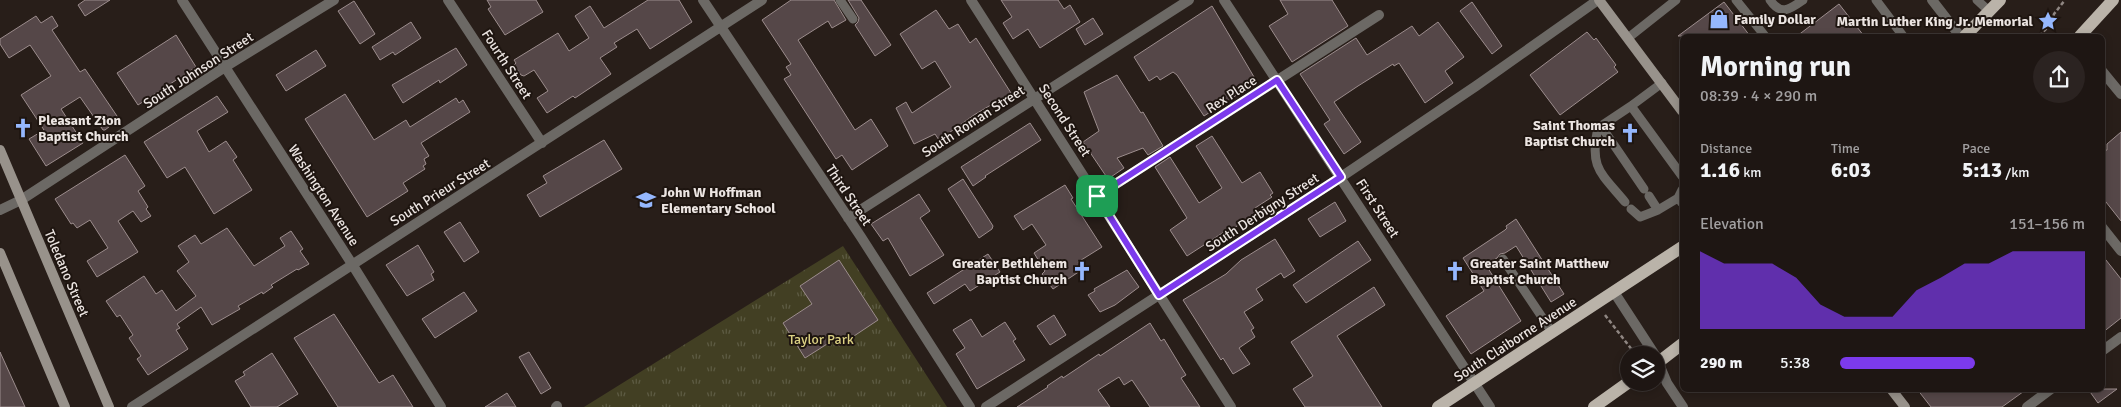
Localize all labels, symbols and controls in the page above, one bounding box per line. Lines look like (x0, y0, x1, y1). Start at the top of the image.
shop icon: Family Dollar (1708, 8, 1730, 30)
place icon: Martin Luther King Jr. Memorial (2037, 10, 2059, 32)
place label: Family Dollar (1734, 11, 1816, 28)
place label: Martin Luther King Jr. Memorial (1836, 13, 2034, 30)
street label: Fourth Street (478, 26, 535, 102)
street label: South Johnson Street (140, 28, 257, 112)
text: Morning run (1700, 50, 1851, 84)
button: share (2033, 51, 2085, 103)
street label: Rex Place (1203, 72, 1260, 117)
street label: Second Street (1035, 81, 1094, 160)
street label: South Roman Street (919, 82, 1028, 161)
text: 08:39 · 4 × 290 m (1700, 86, 1817, 106)
place label: Pleasant Zion Baptist Church (38, 112, 129, 145)
church icon: Pleasant Zion Baptist Church (12, 117, 34, 139)
place label: Saint Thomas Baptist Church (1524, 117, 1615, 150)
church icon: Saint Thomas Baptist Church (1619, 122, 1641, 144)
text: Distance (1700, 140, 1752, 157)
text: Time (1831, 140, 1860, 157)
text: Pace (1962, 140, 1990, 157)
street label: Washington Avenue (284, 141, 363, 249)
street label: South Prieur Street (387, 155, 493, 230)
text: 1.16 (1700, 157, 1740, 183)
text: 6:03 (1831, 157, 1871, 183)
text: 5:13 (1962, 157, 2002, 183)
street label: Third Street (822, 161, 875, 229)
text: km (1740, 164, 1761, 181)
text: /km (2002, 164, 2029, 181)
street label: South Derbigny Street (1202, 169, 1322, 255)
pin (1076, 175, 1118, 217)
street label: First Street (1352, 176, 1403, 241)
icon: arrive (1083, 182, 1111, 210)
place label: John W Hoffman Elementary School (661, 184, 776, 217)
school or university icon: John W Hoffman Elementary School (635, 189, 657, 211)
text: Elevation (1700, 214, 1764, 234)
text: 151–156 m (2009, 214, 2085, 234)
street label: Toledano Street (41, 227, 93, 319)
place label: Greater Bethlehem Baptist Church (952, 255, 1067, 288)
place label: Greater Saint Matthew Baptist Church (1470, 255, 1609, 288)
church icon: Greater Bethlehem Baptist Church (1071, 260, 1093, 282)
church icon: Greater Saint Matthew Baptist Church (1444, 260, 1466, 282)
street label: South Claiborne Avenue (1451, 293, 1580, 386)
park label: Taylor Park (788, 331, 854, 348)
map controls (1620, 346, 1665, 391)
button: layers (1620, 346, 1665, 391)
text: 290 m (1700, 353, 1742, 373)
text: 5:38 (1780, 353, 1810, 373)

